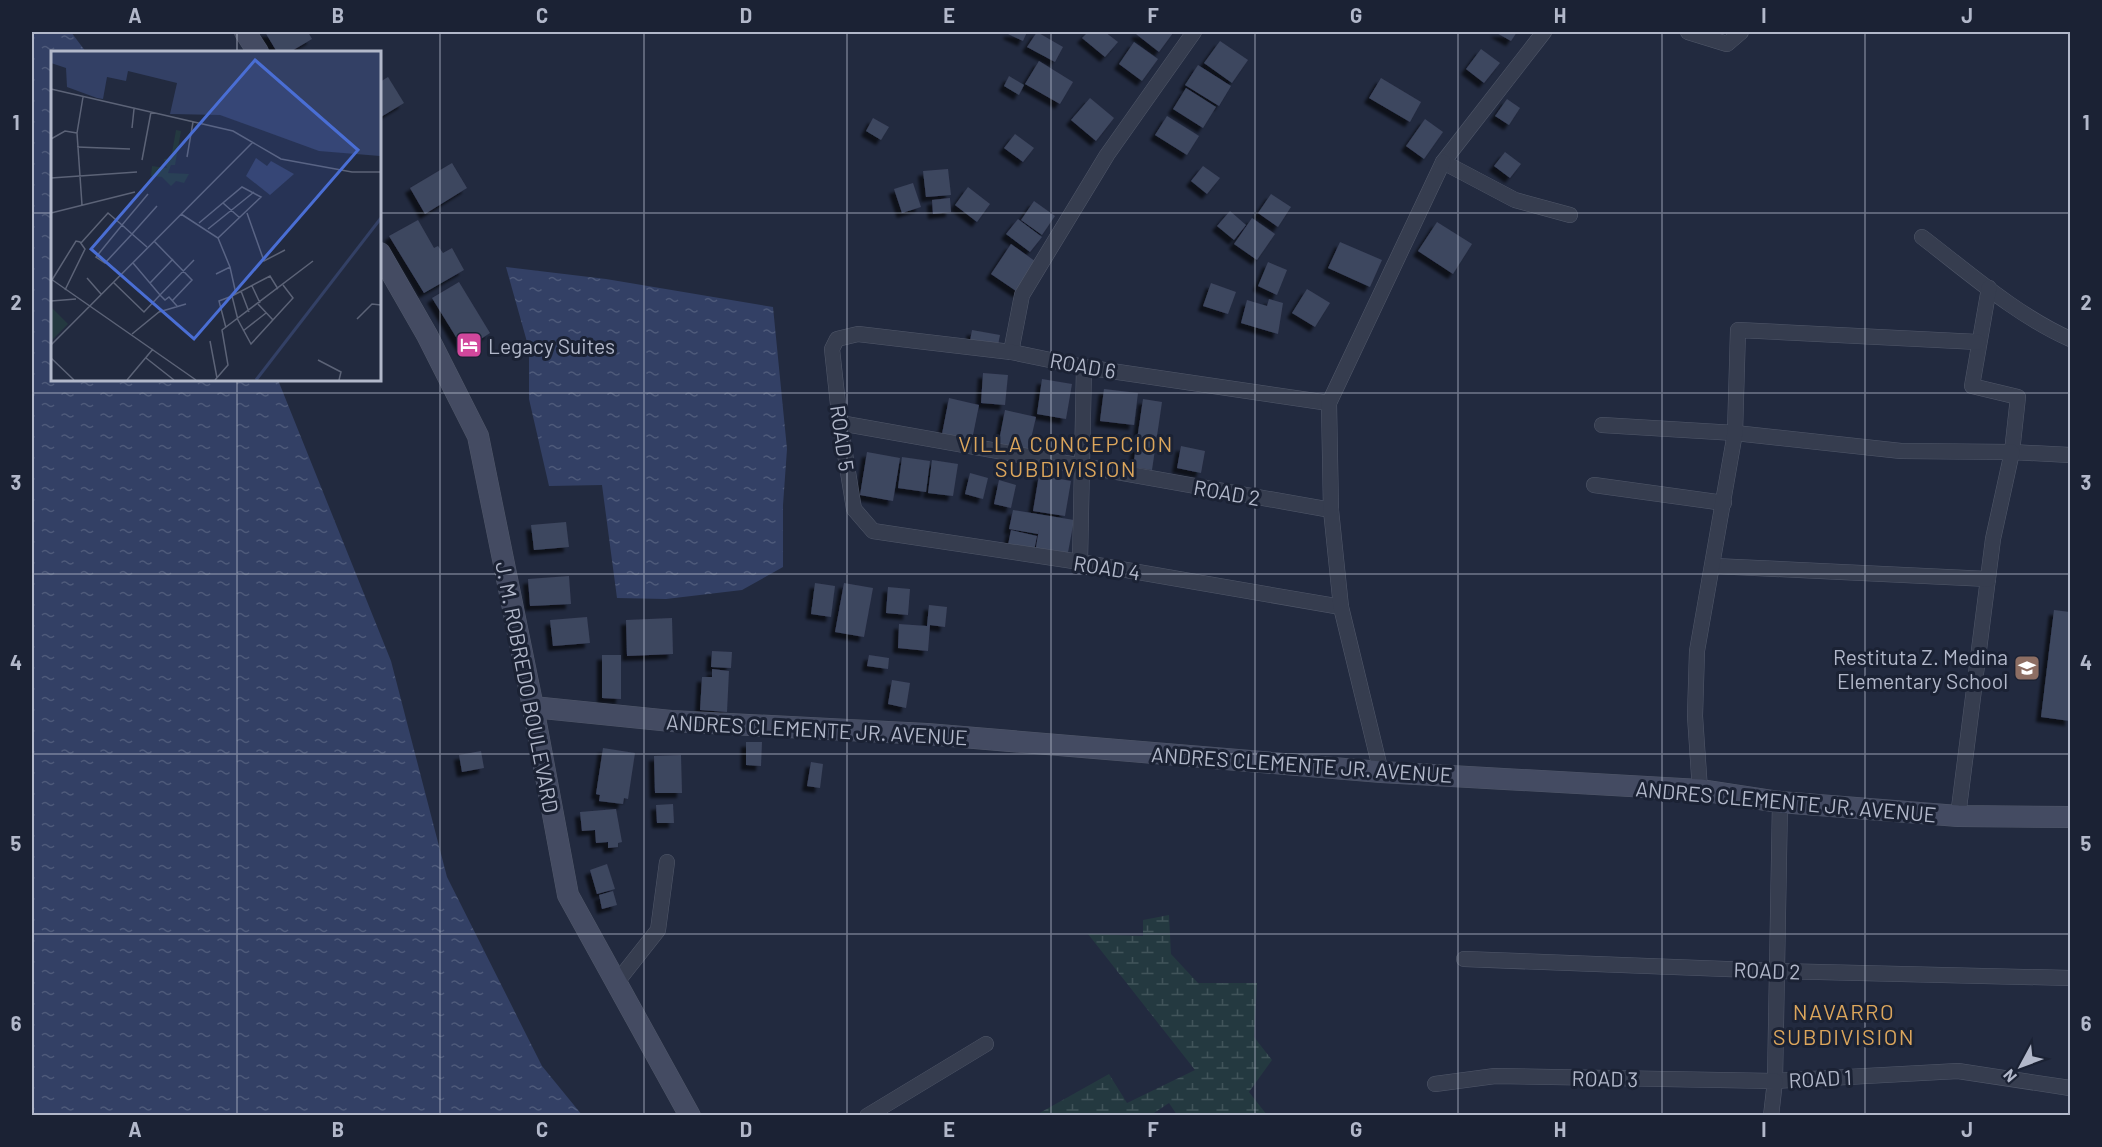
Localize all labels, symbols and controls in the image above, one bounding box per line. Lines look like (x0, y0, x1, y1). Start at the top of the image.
text: A (128, 3, 142, 27)
text: B (332, 3, 344, 27)
text: C (536, 3, 548, 27)
text: D (740, 3, 752, 27)
text: E (943, 3, 955, 27)
text: F (1147, 3, 1159, 27)
text: G (1350, 3, 1362, 27)
text: H (1554, 3, 1566, 27)
text: I (1761, 3, 1767, 27)
text: J (1961, 3, 1973, 27)
inset map (51, 51, 381, 381)
text: 1 (12, 110, 20, 134)
text: 1 (2082, 110, 2090, 134)
text: 2 (10, 290, 22, 314)
text: 2 (2080, 290, 2092, 314)
hotel icon: Legacy Suites (454, 330, 484, 360)
place label: Legacy Suites (488, 333, 615, 358)
street label: ROAD 6 (1048, 347, 1118, 383)
street label: ROAD 5 (826, 403, 860, 473)
district label: VILLA CONCEPCION SUBDIVISION (958, 430, 1174, 481)
text: 3 (11, 470, 21, 494)
text: 3 (2081, 470, 2091, 494)
street label: ROAD 2 (1192, 474, 1262, 510)
street label: ROAD 4 (1072, 549, 1142, 585)
street label: J. M. ROBREDO BOULEVARD (491, 559, 565, 815)
place label: Restituta Z. Medina Elementary School (1833, 644, 2008, 693)
text: 4 (10, 650, 22, 674)
text: 4 (2080, 650, 2092, 674)
school or university icon: Restituta Z. Medina Elementary School (2012, 653, 2042, 683)
street label: ANDRES CLEMENTE JR. AVENUE (666, 709, 968, 749)
street label: ANDRES CLEMENTE JR. AVENUE (1151, 741, 1453, 787)
street label: ANDRES CLEMENTE JR. AVENUE (1635, 775, 1937, 827)
text: 5 (11, 831, 22, 855)
text: 5 (2081, 831, 2092, 855)
street label: ROAD 2 (1733, 956, 1801, 984)
district label: NAVARRO SUBDIVISION (1773, 998, 1915, 1049)
text: 6 (11, 1011, 22, 1035)
text: 6 (2081, 1011, 2092, 1035)
north arrow (1991, 1036, 2051, 1096)
street label: ROAD 1 (1788, 1064, 1852, 1092)
street label: ROAD 3 (1571, 1065, 1639, 1091)
text: N (1999, 1066, 2020, 1086)
text: A (128, 1117, 142, 1141)
text: B (332, 1117, 344, 1141)
text: C (536, 1117, 548, 1141)
text: D (740, 1117, 752, 1141)
text: E (943, 1117, 955, 1141)
text: F (1147, 1117, 1159, 1141)
text: G (1350, 1117, 1362, 1141)
text: H (1554, 1117, 1566, 1141)
text: I (1761, 1117, 1767, 1141)
text: J (1961, 1117, 1973, 1141)

